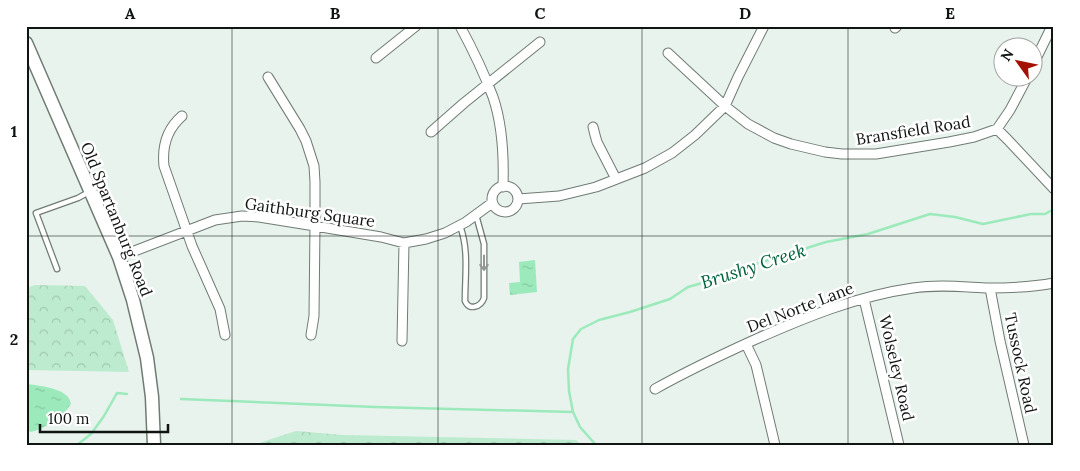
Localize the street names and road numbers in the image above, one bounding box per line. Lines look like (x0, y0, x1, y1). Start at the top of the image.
street label: Bransfield Road (854, 111, 972, 149)
street label: Old Spartanburg Road (77, 139, 157, 299)
street label: Gaithburg Square (244, 193, 377, 231)
street label: Del Norte Lane (744, 277, 857, 337)
street label: Tussock Road (1001, 311, 1041, 415)
street label: Wolseley Road (875, 313, 919, 423)

